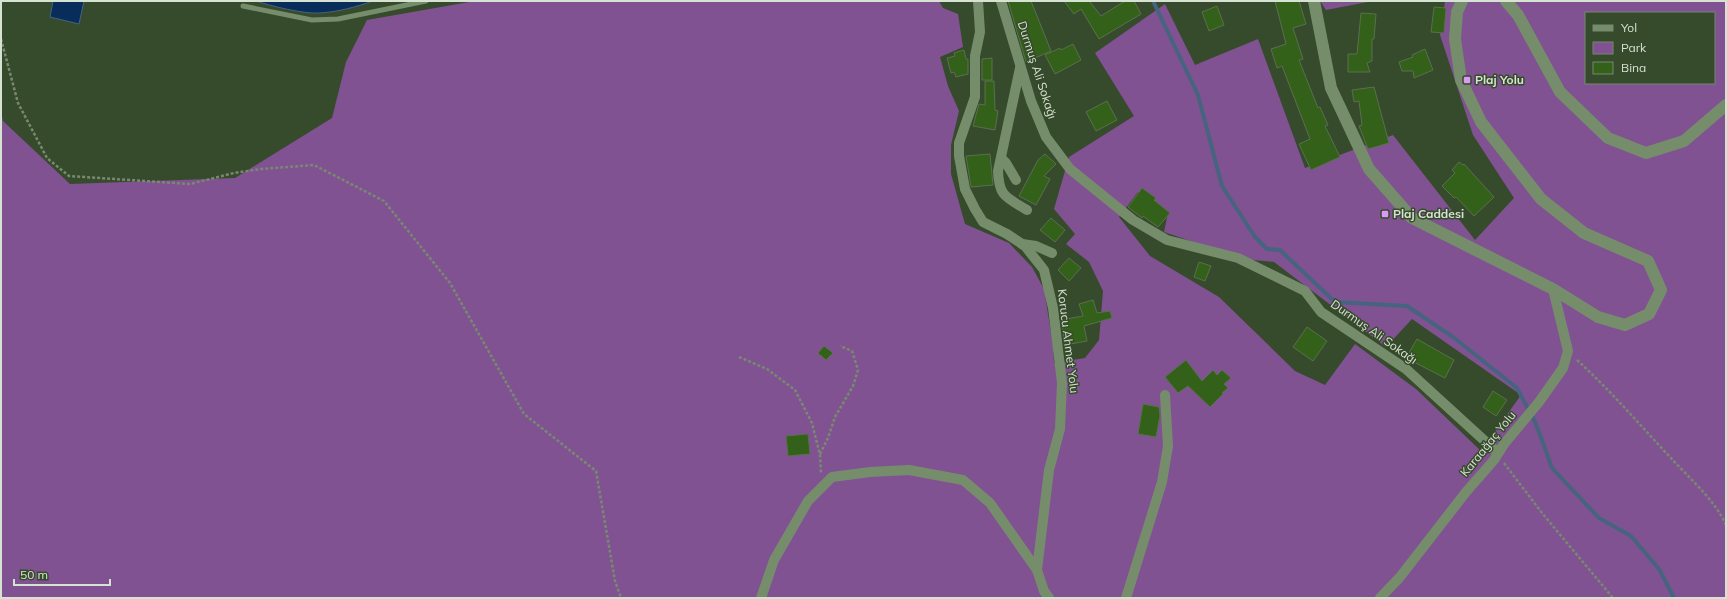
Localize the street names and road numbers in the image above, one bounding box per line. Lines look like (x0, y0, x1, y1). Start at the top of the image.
street label: Durmuş Ali Sokağı (1015, 19, 1060, 121)
street label: Korucu Ahmet Yolu (1055, 288, 1082, 394)
street label: Durmuş Ali Sokağı (1328, 296, 1420, 367)
street label: Karaağaç Yolu (1457, 408, 1519, 479)

